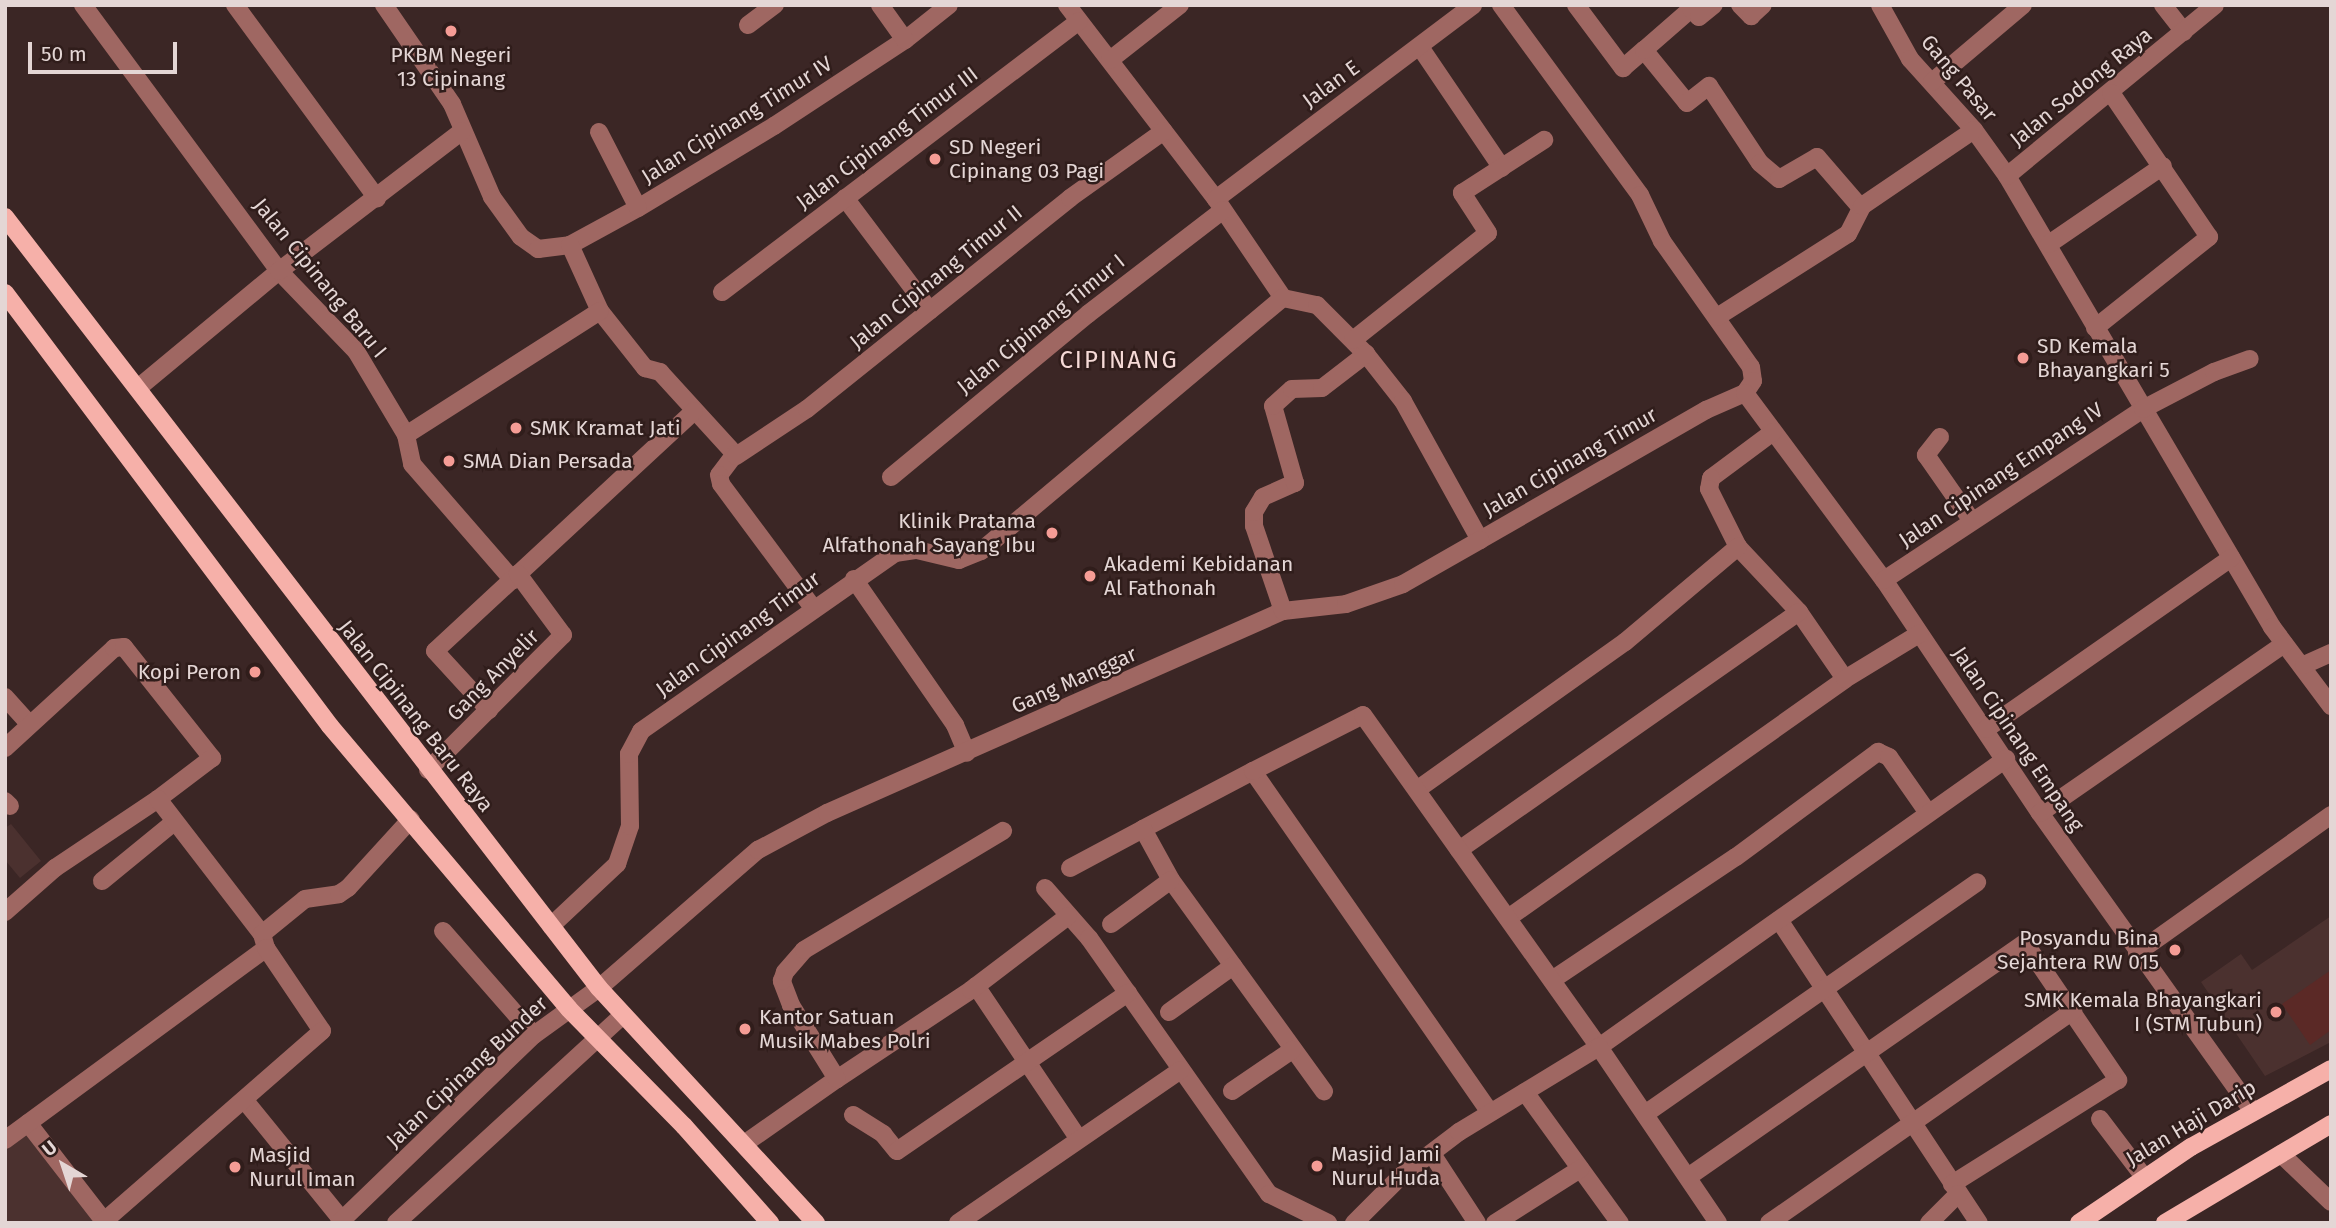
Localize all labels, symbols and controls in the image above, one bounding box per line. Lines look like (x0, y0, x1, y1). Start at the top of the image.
street label: Jalan Sodong Raya (2005, 22, 2157, 152)
marker: PKBM Negeri 13 Cipinang (443, 23, 459, 39)
scale bar (32, 28, 180, 72)
street label: Gang Pasar (1916, 30, 2002, 126)
text: 50 m (41, 41, 87, 67)
place label: PKBM Negeri 13 Cipinang (390, 42, 512, 92)
street label: Jalan Cipinang Timur IV (637, 51, 837, 189)
street label: Jalan E (1298, 55, 1364, 113)
street label: Jalan Cipinang Timur III (791, 61, 983, 215)
place label: SD Negeri Cipinang 03 Pagi (949, 134, 1104, 184)
marker: SD Negeri Cipinang 03 Pagi (927, 151, 943, 167)
street label: Jalan Cipinang Baru I (248, 193, 392, 363)
street label: Jalan Cipinang Timur II (845, 200, 1027, 354)
street label: Jalan Cipinang Timur I (952, 249, 1130, 399)
place label: SD Kemala Bhayangkari 5 (2037, 333, 2170, 383)
district label: CIPINANG (1060, 347, 1178, 375)
marker: SD Kemala Bhayangkari 5 (2015, 350, 2031, 366)
street label: Jalan Cipinang Empang IV (1894, 397, 2108, 553)
street label: Jalan Cipinang Timur (1479, 402, 1661, 522)
place label: SMK Kramat Jati (530, 415, 681, 441)
marker: SMK Kramat Jati (508, 420, 524, 436)
place label: SMA Dian Persada (463, 448, 633, 474)
marker: SMA Dian Persada (441, 453, 457, 469)
place label: Klinik Pratama Alfathonah Sayang Ibu (822, 508, 1036, 558)
marker: Klinik Pratama Alfathonah Sayang Ibu (1042, 523, 1062, 543)
place label: Akademi Kebidanan Al Fathonah (1104, 551, 1293, 601)
street label: Jalan Cipinang Timur (651, 566, 825, 702)
marker: Akademi Kebidanan Al Fathonah (1082, 568, 1098, 584)
street label: Jalan Cipinang Baru Raya (333, 615, 499, 817)
street label: Gang Anyelir (442, 624, 544, 726)
street label: Gang Manggar (1007, 641, 1141, 719)
street label: Jalan Cipinang Empang (1947, 642, 2089, 836)
place label: Kopi Peron (138, 659, 241, 685)
marker: Kopi Peron (247, 664, 263, 680)
place label: Posyandu Bina Sejahtera RW 015 (1997, 925, 2159, 975)
marker: Posyandu Bina Sejahtera RW 015 (2165, 940, 2185, 960)
place label: SMK Kemala Bhayangkari I (STM Tubun) (2024, 987, 2262, 1037)
street label: Jalan Cipinang Bunder (381, 991, 553, 1153)
place label: Kantor Satuan Musik Mabes Polri (759, 1004, 931, 1054)
marker: SMK Kemala Bhayangkari I (STM Tubun) (2268, 1004, 2284, 1020)
marker: Kantor Satuan Musik Mabes Polri (737, 1021, 753, 1037)
street label: Jalan Haji Darip (2121, 1074, 2261, 1172)
north arrow (28, 1130, 98, 1200)
text: U (37, 1135, 62, 1161)
place label: Masjid Jami Nurul Huda (1331, 1141, 1440, 1191)
place label: Masjid Nurul Iman (249, 1142, 356, 1192)
marker: Masjid Jami Nurul Huda (1309, 1158, 1325, 1174)
marker: Masjid Nurul Iman (227, 1159, 243, 1175)

